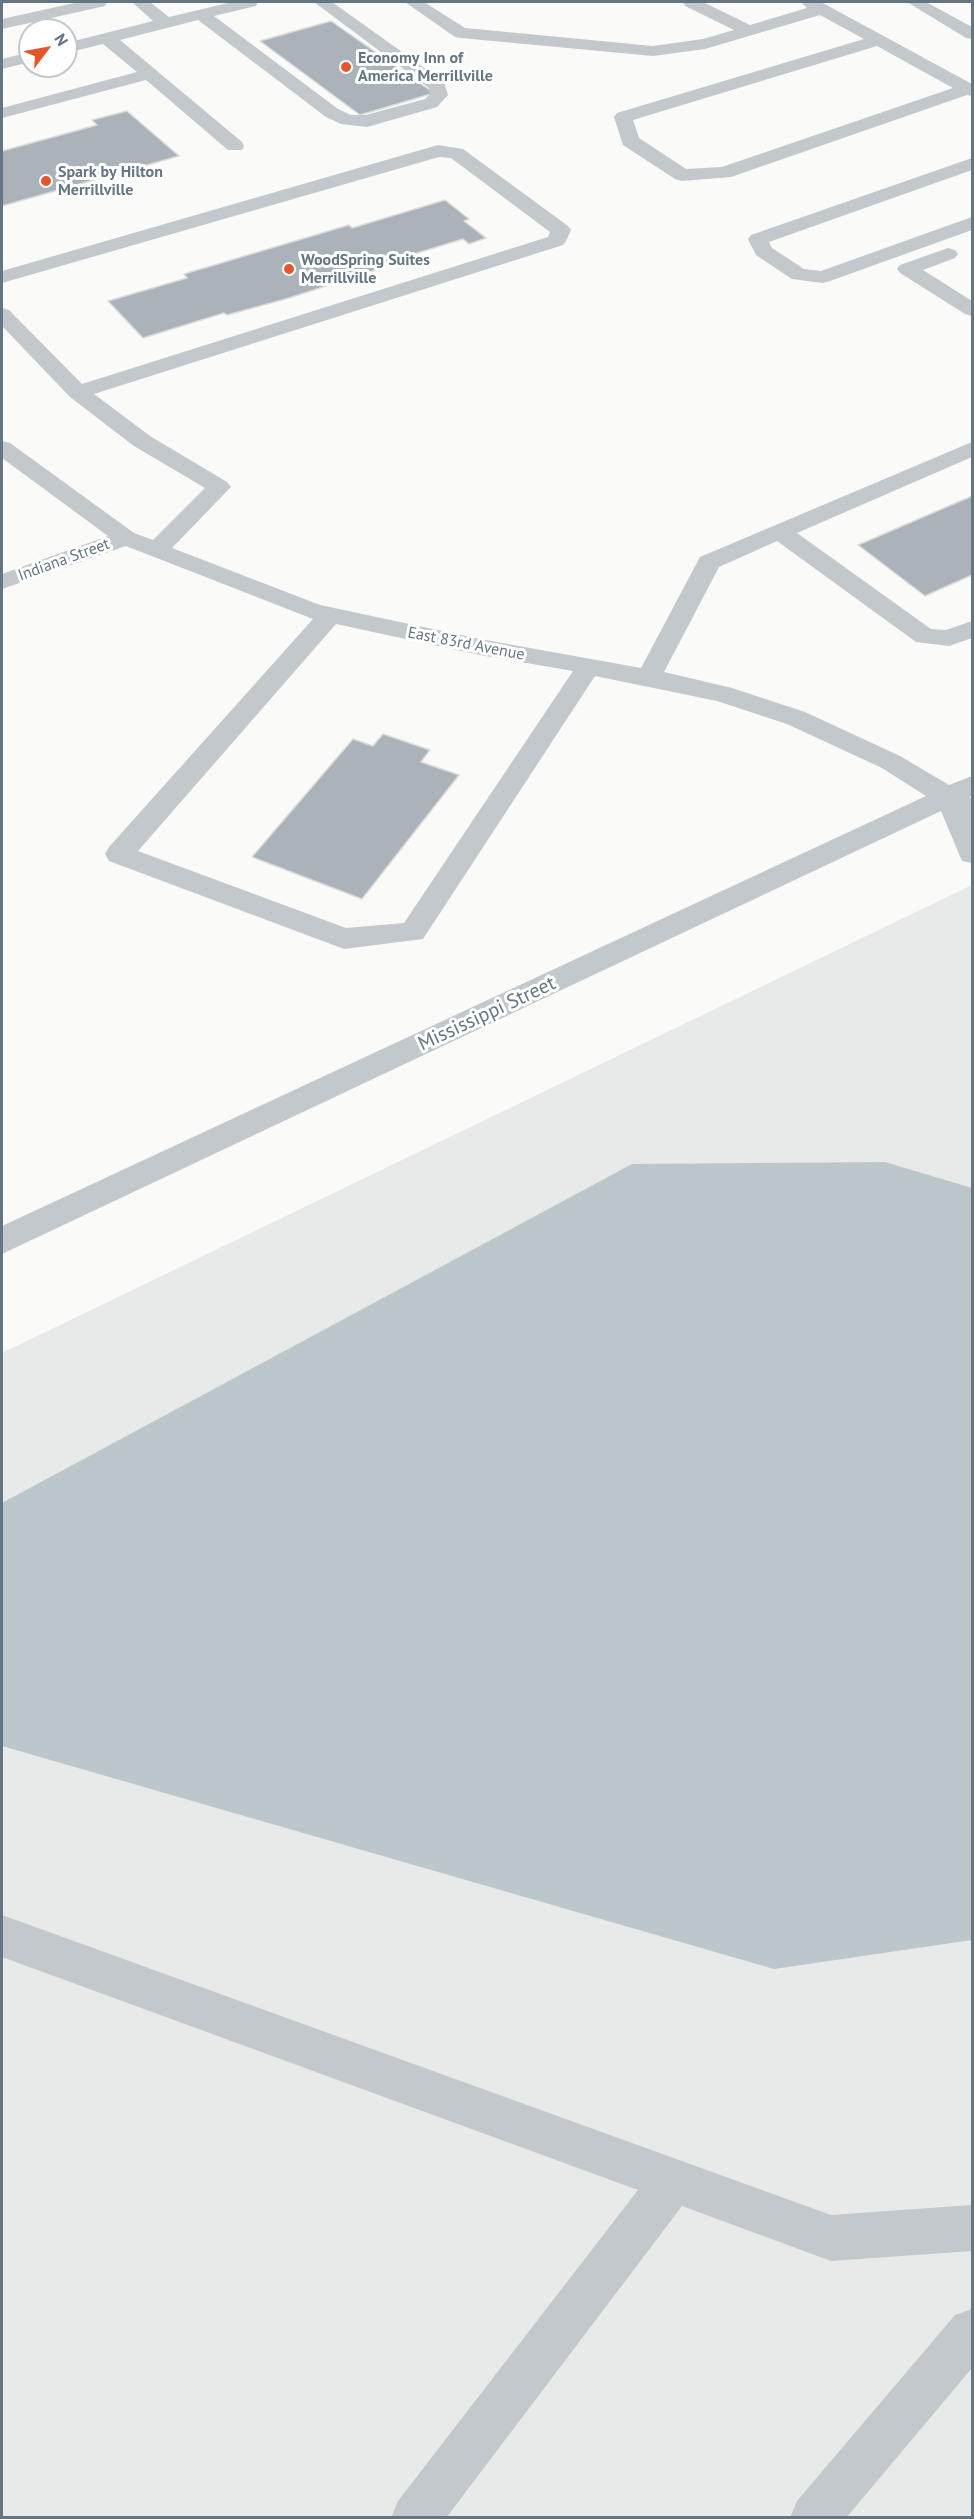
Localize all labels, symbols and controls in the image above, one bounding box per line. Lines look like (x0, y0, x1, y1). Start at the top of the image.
north arrow (18, 18, 78, 78)
text: N (50, 30, 73, 49)
place label: Economy Inn of America Merrillville (358, 48, 493, 86)
marker: Economy Inn of America Merrillville (339, 60, 353, 74)
place label: Spark by Hilton Merrillville (58, 162, 163, 200)
marker: Spark by Hilton Merrillville (39, 174, 53, 188)
place label: WoodSpring Suites Merrillville (301, 250, 430, 288)
marker: WoodSpring Suites Merrillville (282, 262, 296, 276)
street label: Indiana Street (16, 535, 112, 585)
street label: East 83rd Avenue (406, 623, 526, 665)
street label: Mississippi Street (414, 972, 560, 1056)

